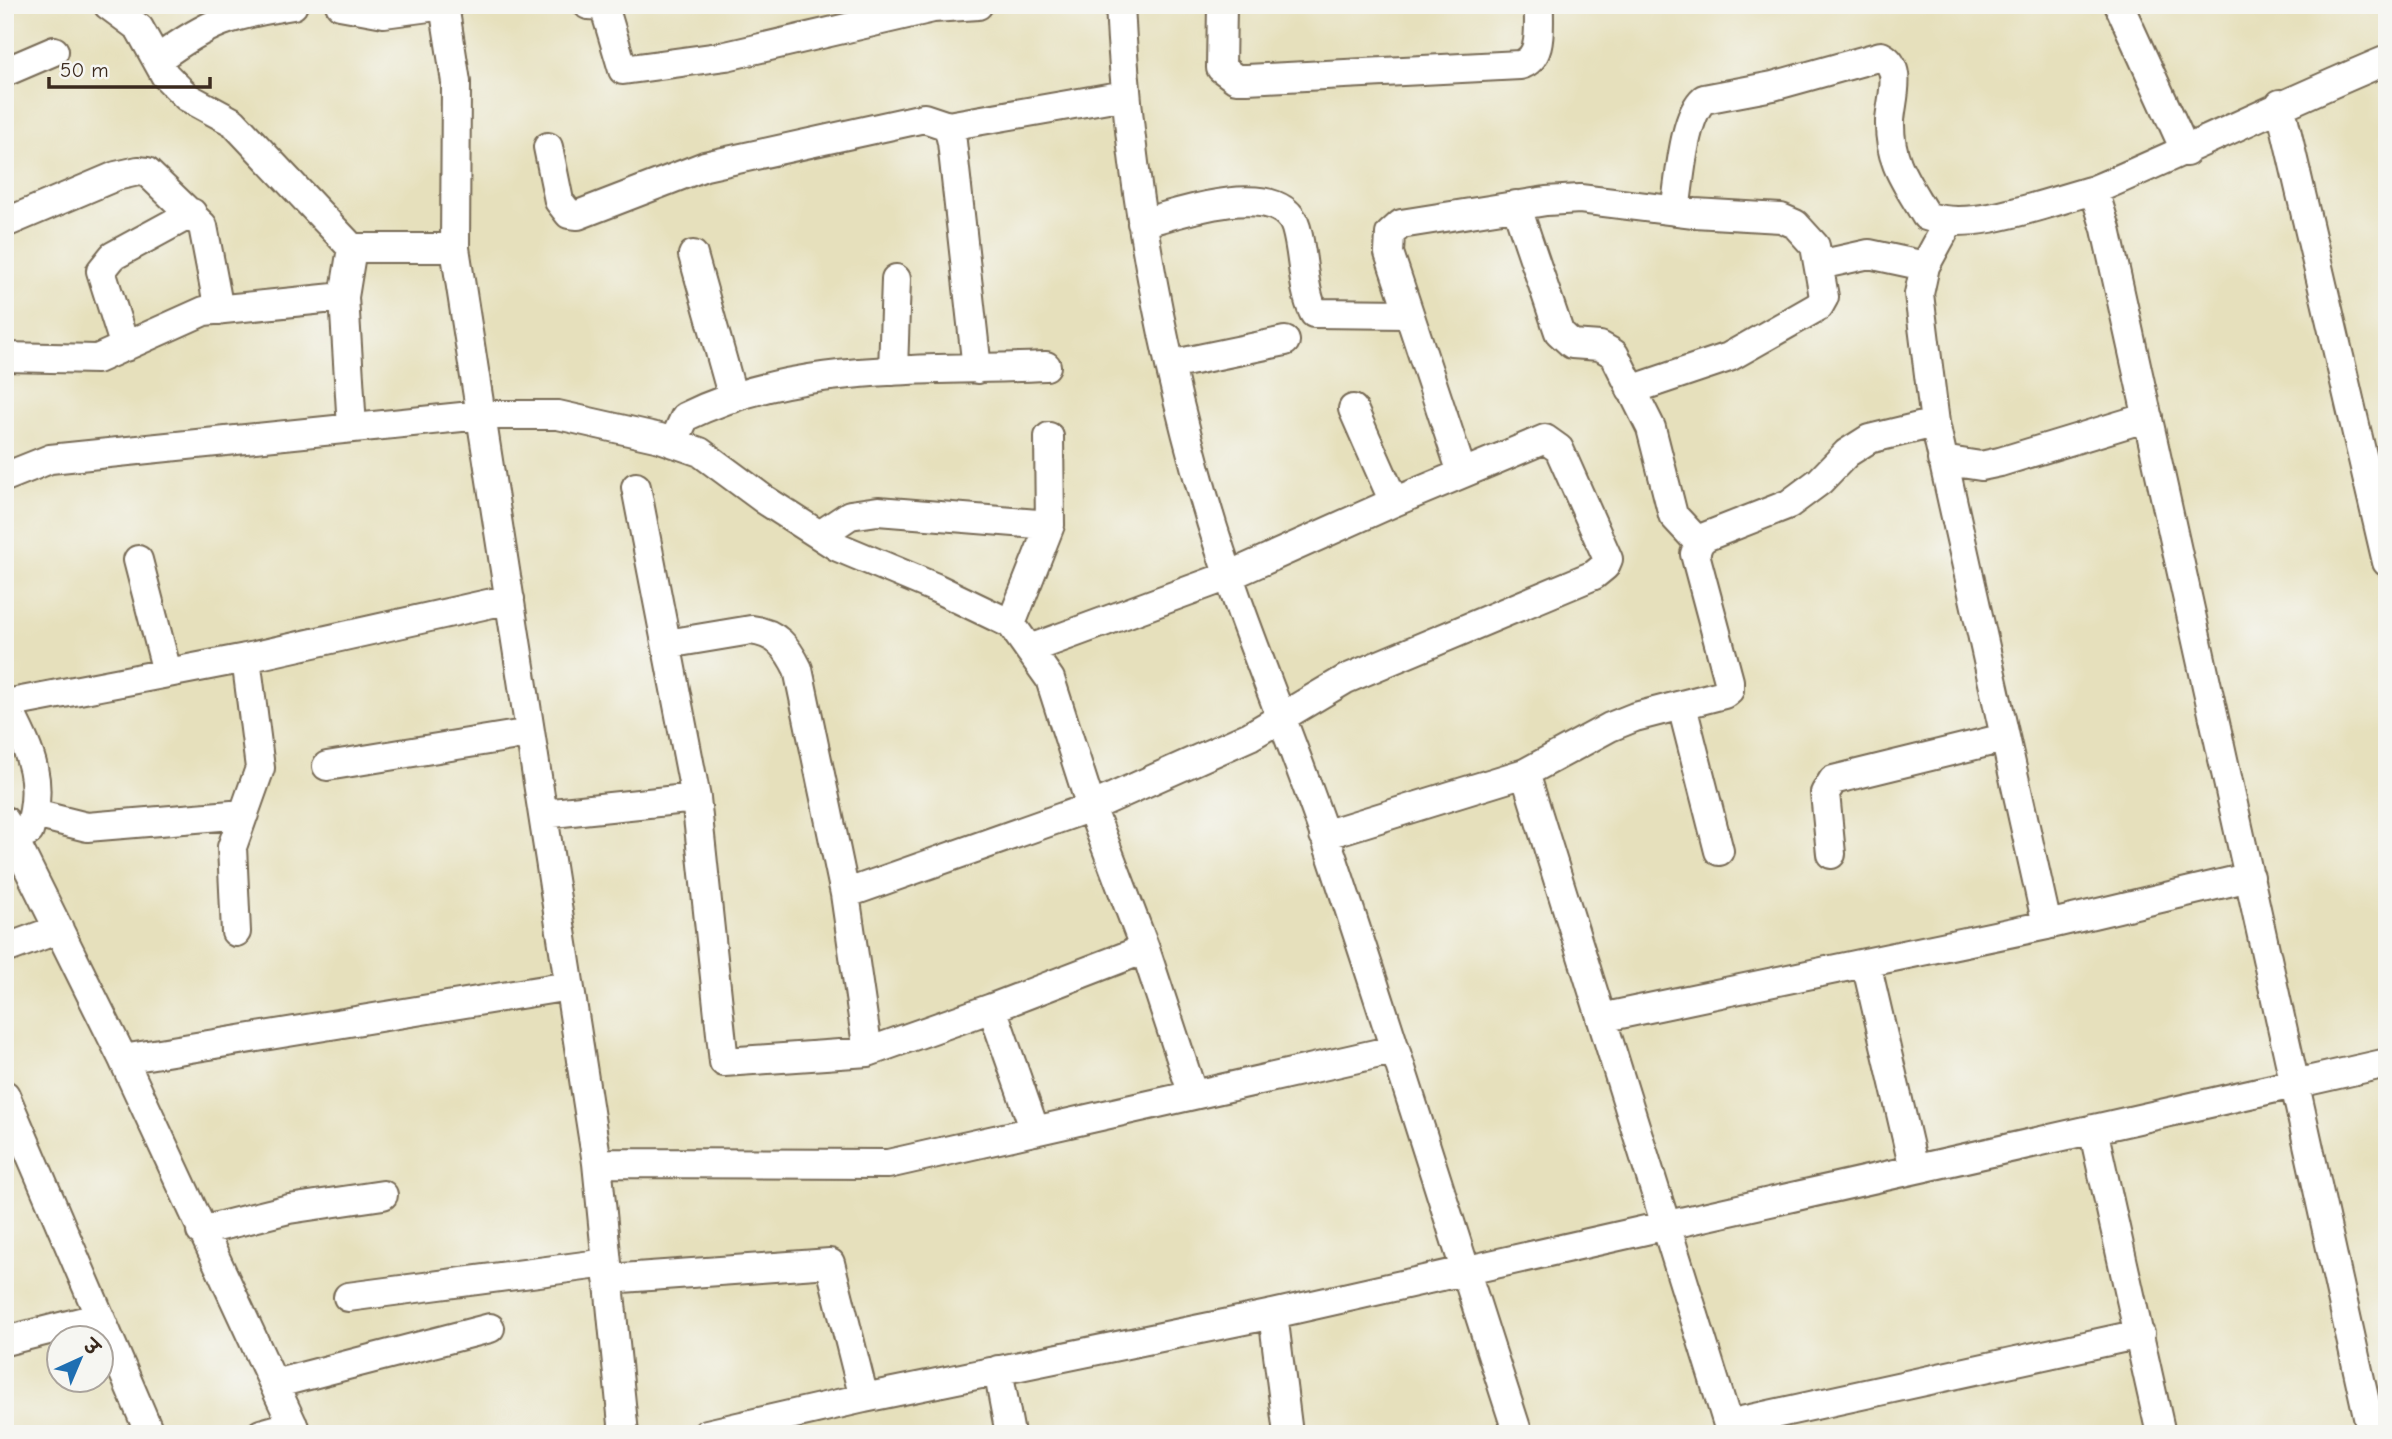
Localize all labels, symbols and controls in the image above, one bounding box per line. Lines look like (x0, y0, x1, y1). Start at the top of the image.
scale bar (49, 46, 210, 90)
text: 50 m (60, 58, 109, 82)
north arrow (46, 1324, 116, 1394)
text: उ (77, 1334, 105, 1361)

